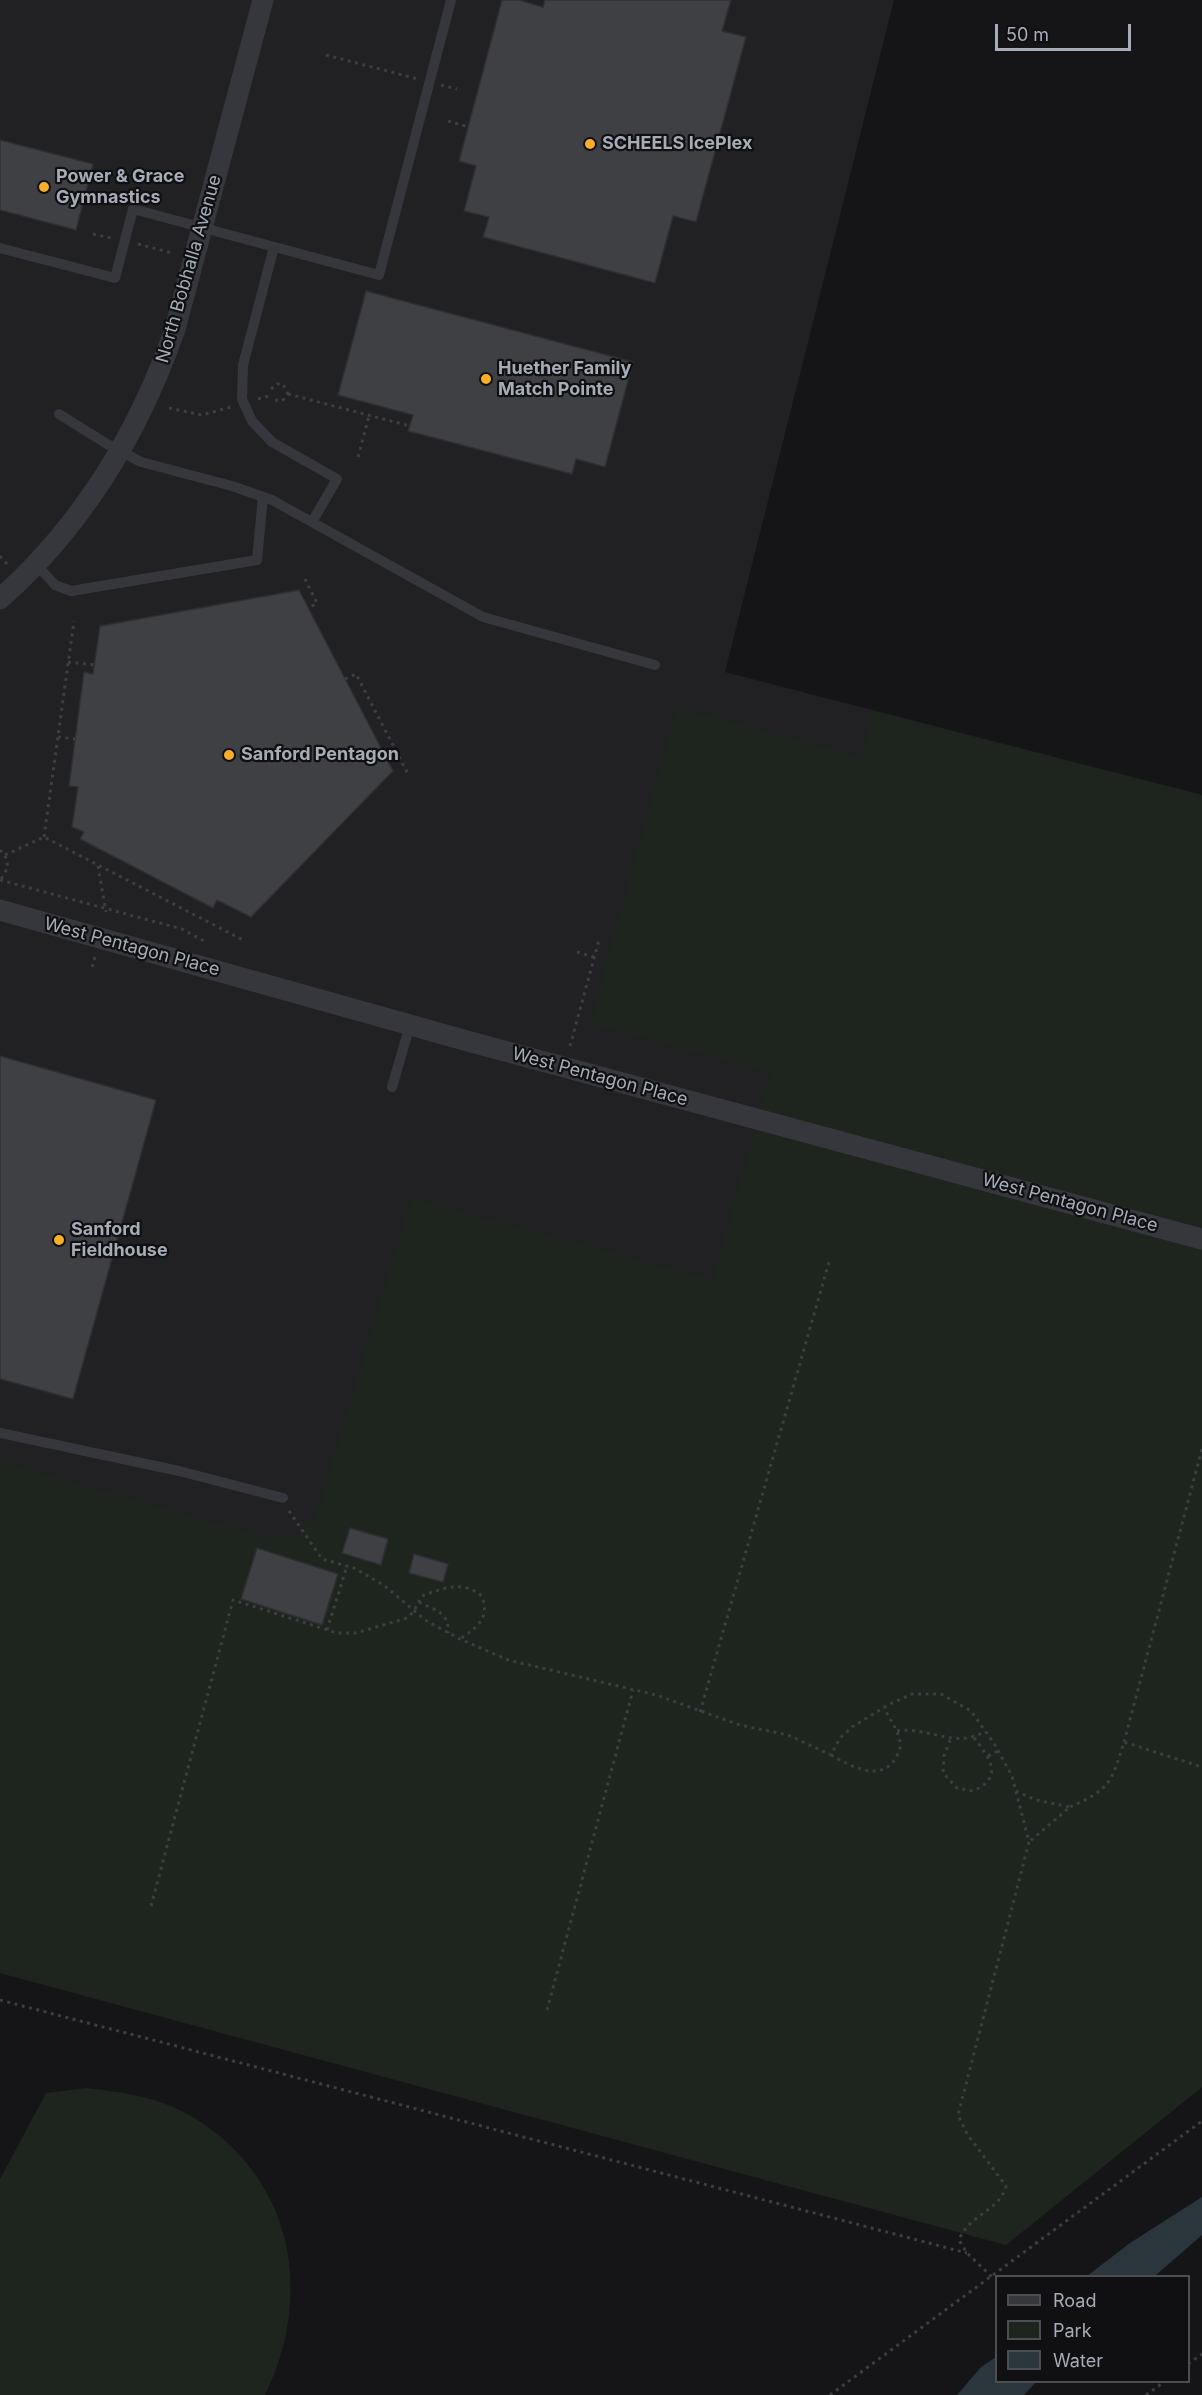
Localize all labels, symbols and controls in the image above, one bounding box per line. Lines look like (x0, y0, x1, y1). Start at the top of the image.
scale bar (998, 12, 1134, 50)
text: 50 m (1006, 24, 1049, 45)
place label: SCHEELS IcePlex (602, 133, 752, 155)
marker: SCHEELS IcePlex (583, 137, 597, 151)
place label: Power & Grace Gymnastics (56, 166, 184, 208)
street label: North Bobhalla Avenue (152, 173, 226, 365)
marker: Power & Grace Gymnastics (37, 180, 51, 194)
place label: Huether Family Match Pointe (498, 358, 631, 400)
marker: Huether Family Match Pointe (479, 372, 493, 386)
place label: Sanford Pentagon (241, 744, 399, 766)
marker: Sanford Pentagon (222, 748, 236, 762)
street label: West Pentagon Place (42, 913, 222, 981)
street label: West Pentagon Place (510, 1043, 690, 1111)
street label: West Pentagon Place (980, 1169, 1160, 1237)
place label: Sanford Fieldhouse (71, 1219, 168, 1262)
marker: Sanford Fieldhouse (52, 1233, 66, 1247)
legend (995, 2275, 1190, 2383)
text: Road (1053, 2290, 1096, 2311)
text: Park (1053, 2320, 1092, 2341)
text: Water (1053, 2350, 1103, 2371)

